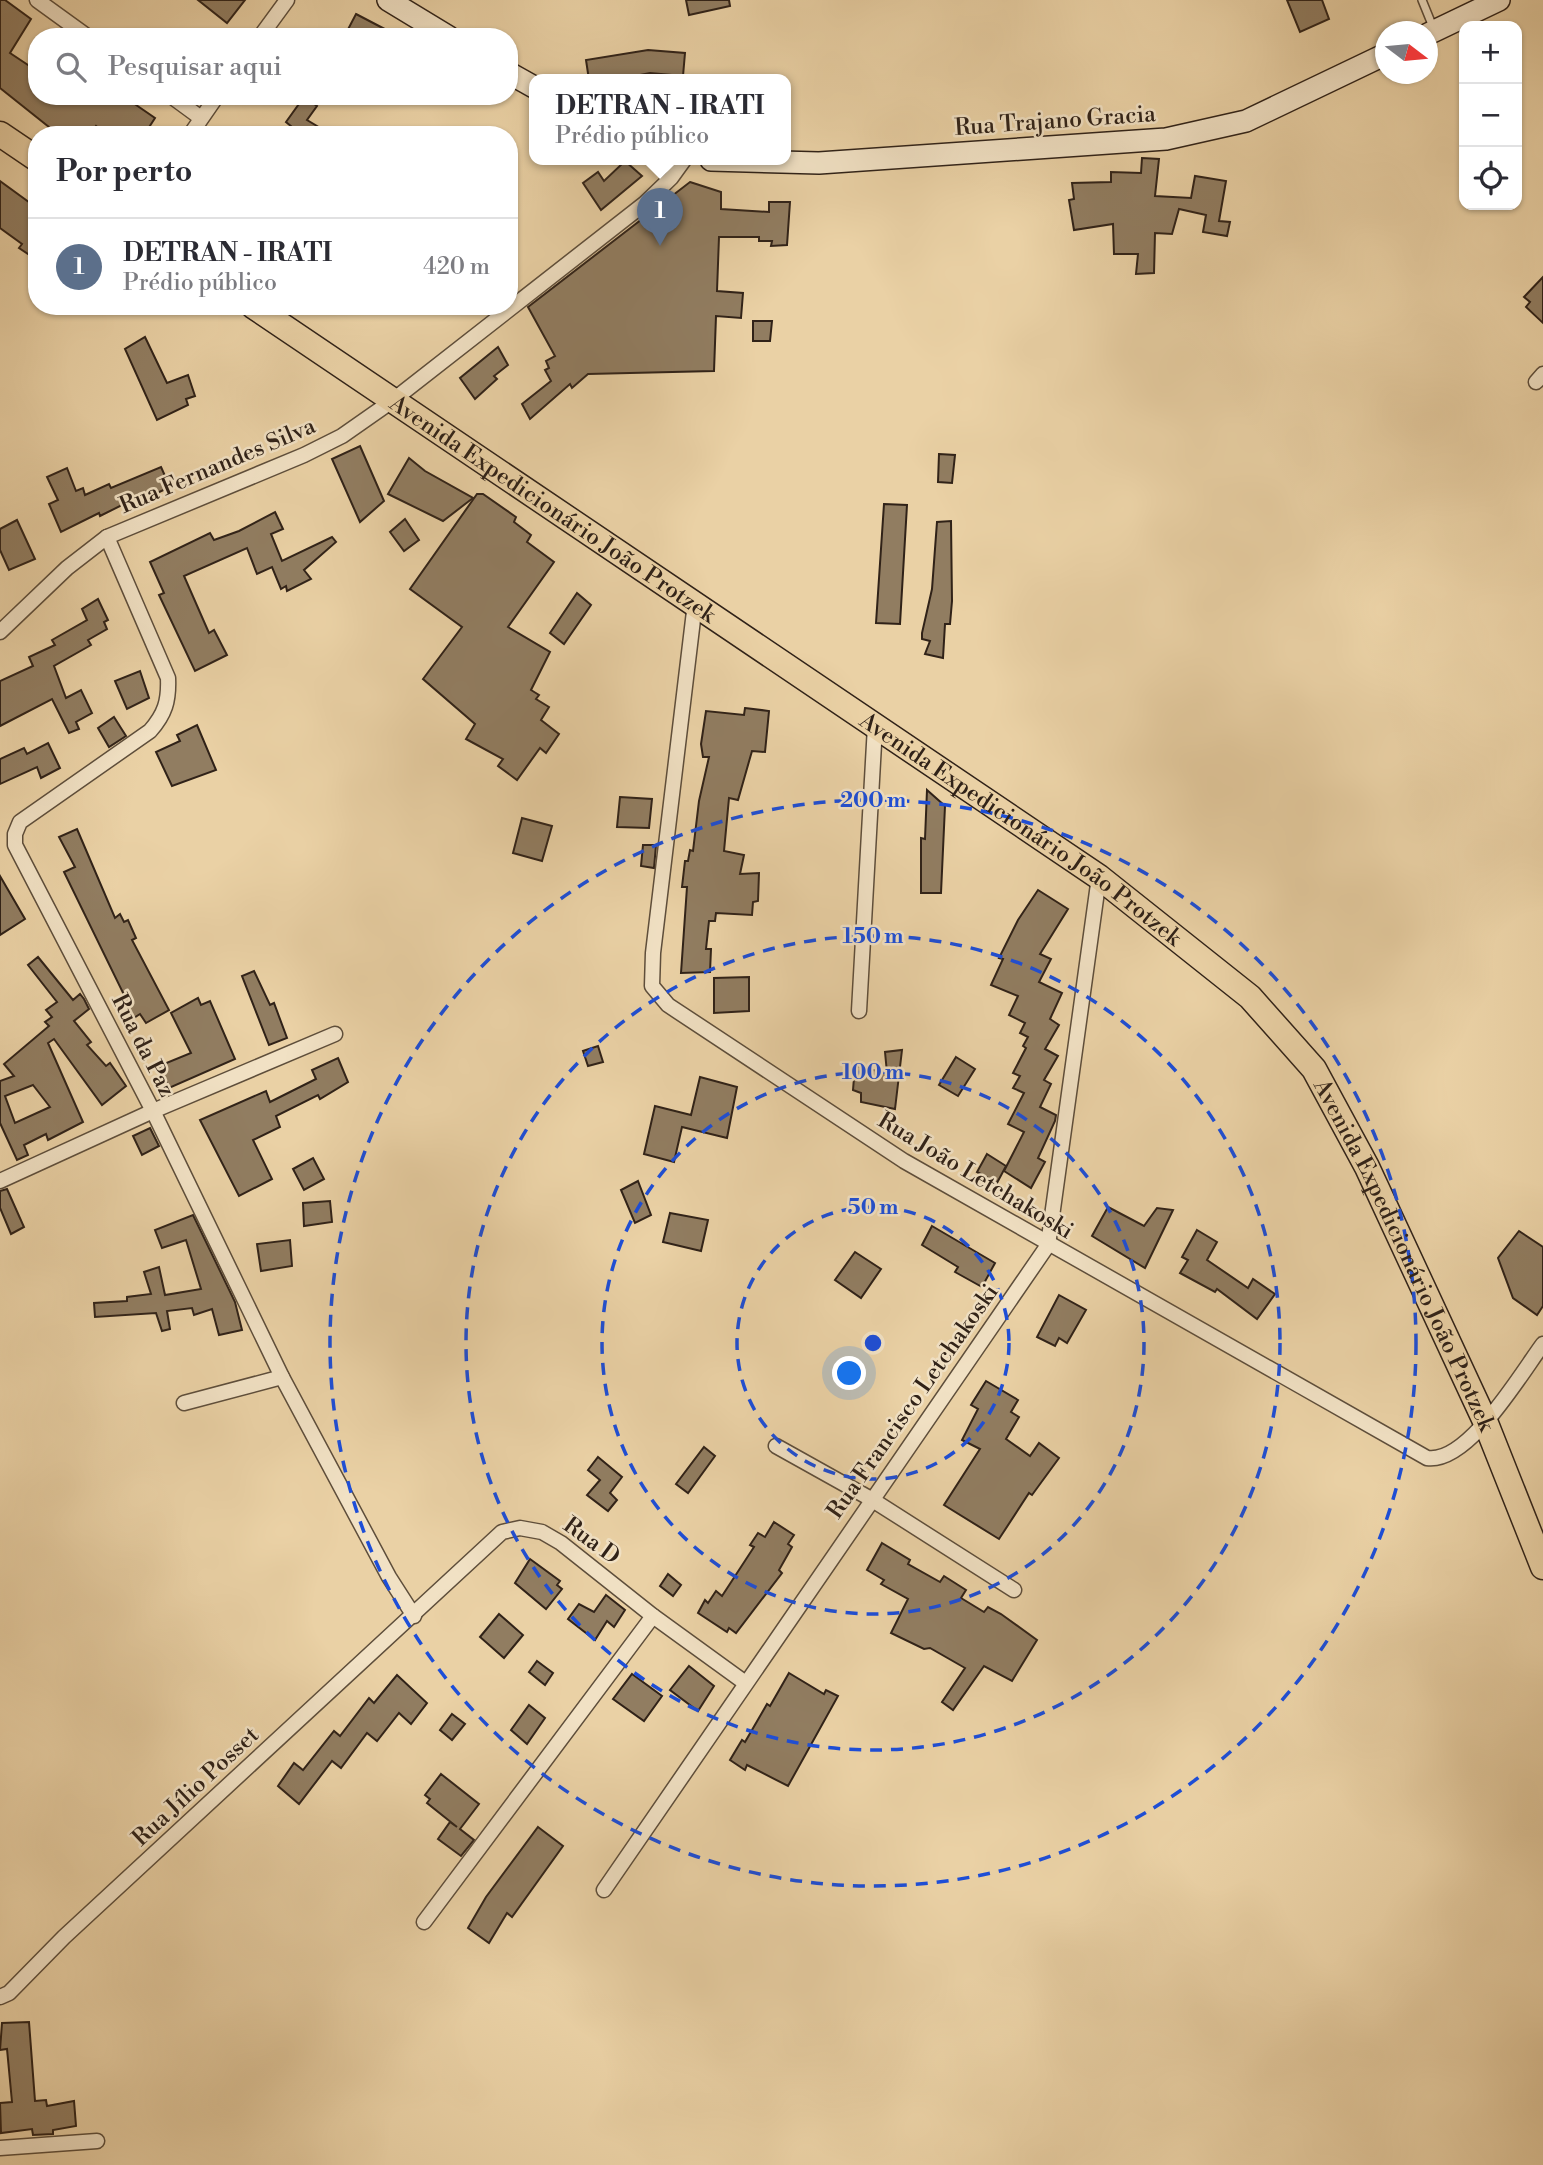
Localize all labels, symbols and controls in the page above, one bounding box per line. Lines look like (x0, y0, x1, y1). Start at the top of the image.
north arrow (1375, 21, 1438, 84)
map controls (1459, 21, 1522, 210)
button: + (1459, 21, 1522, 84)
search box (28, 28, 518, 105)
icon: search (52, 48, 90, 86)
text: Pesquisar aqui (108, 51, 282, 83)
popup (529, 74, 791, 165)
button: − (1459, 84, 1522, 147)
text: DETRAN - IRATI (555, 90, 765, 122)
street label: Rua Trajano Gracia (953, 100, 1157, 142)
text: Prédio público (555, 122, 709, 150)
button: locate (1459, 147, 1522, 210)
text: Por perto (56, 153, 192, 191)
pin: 1 (637, 188, 683, 246)
text: DETRAN - IRATI (123, 237, 332, 269)
text: 1 (73, 253, 85, 281)
text: 420 m (423, 253, 490, 281)
text: Prédio público (123, 269, 277, 297)
street label: Avenida Expedicionário João Protzek (383, 389, 722, 630)
street label: Rua Fernandes Silva (115, 412, 320, 520)
street label: Avenida Expedicionário João Protzek (853, 706, 1188, 953)
text: 200 m (840, 788, 906, 814)
text: 150 m (843, 924, 903, 950)
street label: Rua da Paz (105, 989, 181, 1102)
text: 100 m (842, 1060, 904, 1086)
street label: Avenida Expedicionário João Protzek (1307, 1074, 1501, 1436)
street label: Rua João Letchakoski (873, 1106, 1078, 1245)
text: 50 m (848, 1195, 898, 1221)
street label: Rua Francisco Letchakoski (821, 1279, 1005, 1524)
centre of rings (861, 1331, 885, 1355)
your location (832, 1356, 866, 1390)
street label: Rua D (558, 1511, 625, 1571)
street label: Rua Jílio Posset (127, 1721, 265, 1852)

